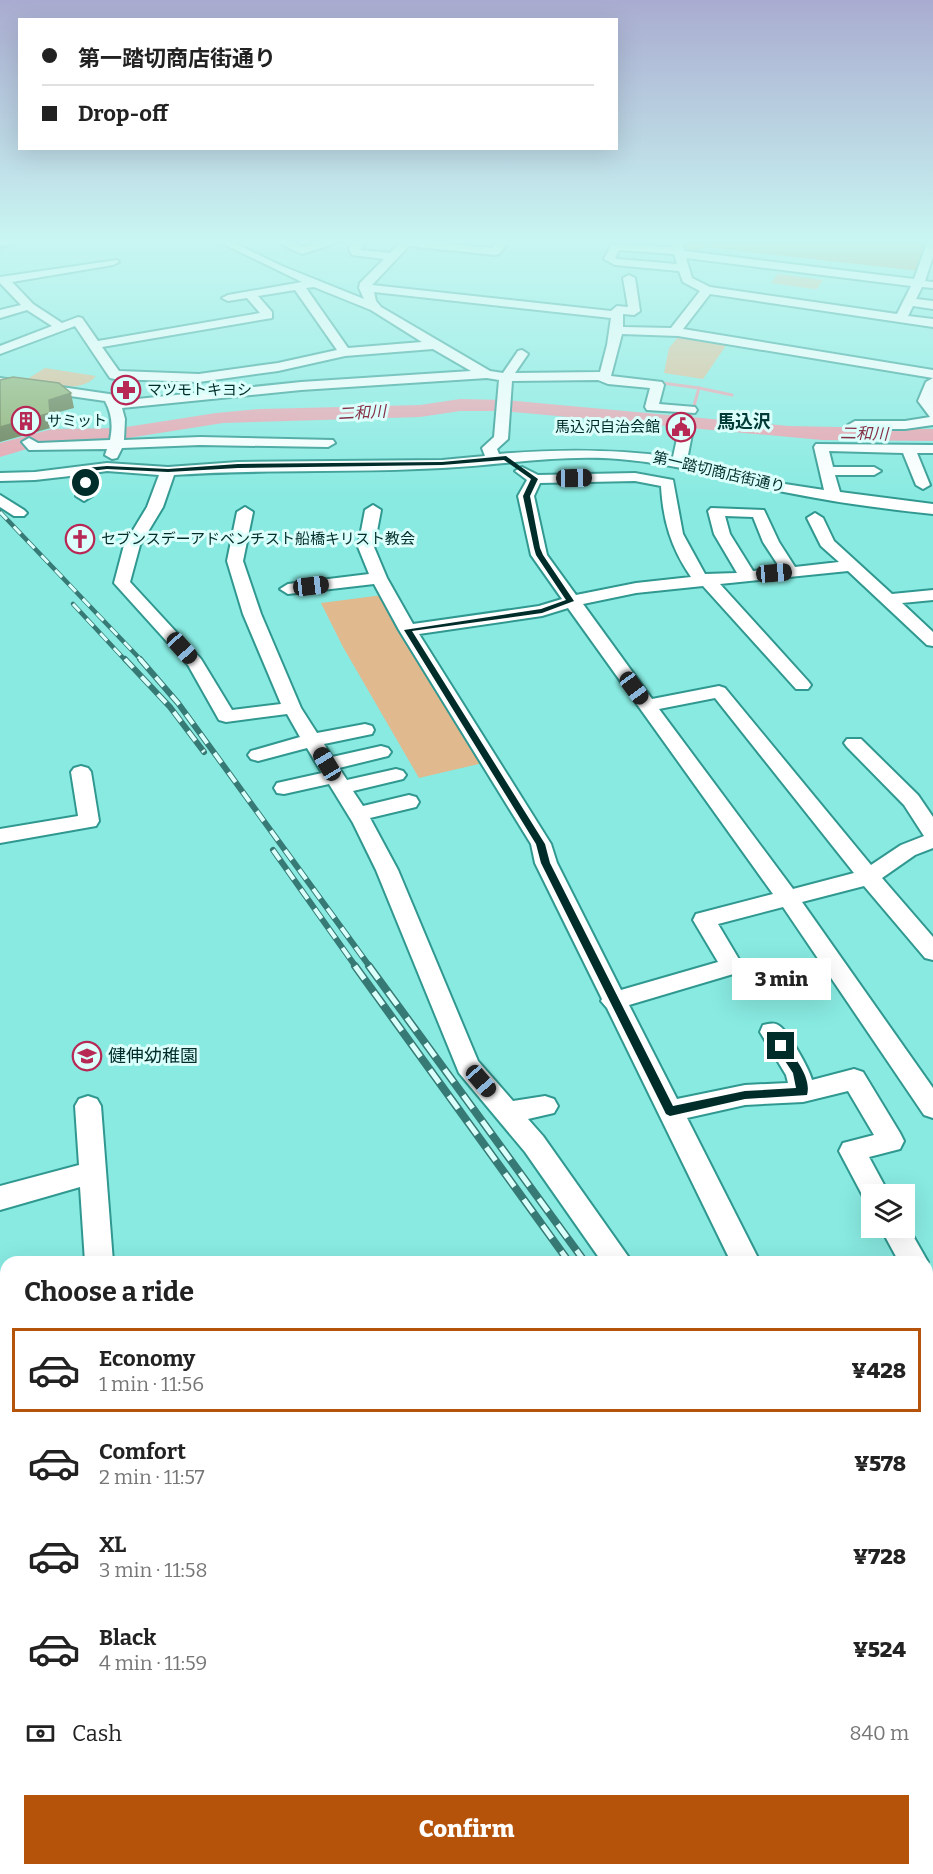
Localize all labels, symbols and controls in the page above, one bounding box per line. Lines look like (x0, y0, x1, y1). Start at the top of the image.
text: 第一踏切商店街通り (78, 45, 276, 72)
text: Drop-off (78, 100, 168, 127)
pharmacy icon: マツモトキヨシ (110, 374, 142, 406)
place label: マツモトキヨシ (147, 381, 252, 399)
water label: 二和川 (338, 402, 388, 423)
building icon: サミット (10, 405, 42, 437)
public building icon: 馬込沢自治会館 (665, 411, 697, 443)
district label: 馬込沢 (717, 411, 771, 433)
place label: サミット (47, 412, 107, 430)
place label: 馬込沢自治会館 (555, 418, 660, 436)
water label: 二和川 (840, 424, 890, 443)
street label: 第一踏切商店街通り (651, 448, 787, 496)
route start (72, 469, 99, 496)
car (556, 469, 592, 487)
church icon: セブンスデーアドベンチスト船橋キリスト教会 (64, 523, 96, 555)
place label: セブンスデーアドベンチスト船橋キリスト教会 (101, 530, 415, 548)
car (755, 562, 793, 584)
car (292, 575, 330, 597)
car (163, 629, 201, 667)
car (616, 668, 652, 708)
car (310, 744, 344, 784)
callout: 3 min (732, 959, 830, 1001)
text: 3 min (755, 967, 808, 991)
route end (767, 1032, 794, 1059)
school or university icon: 健伸幼稚園 (71, 1040, 103, 1072)
place label: 健伸幼稚園 (108, 1045, 198, 1067)
car (462, 1062, 500, 1100)
map controls (861, 1184, 915, 1238)
button: layers (861, 1184, 915, 1238)
text: Choose a ride (24, 1276, 194, 1308)
icon: car (27, 1343, 81, 1397)
text: Economy (99, 1345, 195, 1372)
text: ¥428 (851, 1357, 906, 1384)
text: 1 min · 11:56 (99, 1372, 204, 1396)
icon: car (27, 1436, 81, 1490)
text: Comfort (99, 1438, 186, 1465)
text: ¥578 (854, 1450, 906, 1477)
text: 2 min · 11:57 (99, 1465, 205, 1489)
icon: car (27, 1529, 81, 1583)
text: XL (99, 1531, 126, 1558)
text: ¥728 (853, 1543, 906, 1570)
text: 3 min · 11:58 (99, 1558, 207, 1582)
icon: car (27, 1622, 81, 1676)
text: Black (99, 1624, 156, 1651)
text: ¥524 (853, 1636, 906, 1663)
text: 4 min · 11:59 (99, 1651, 207, 1675)
icon: cash (24, 1717, 57, 1750)
text: Cash (72, 1720, 122, 1747)
text: 840 m (849, 1721, 909, 1745)
button: Confirm (24, 1795, 909, 1864)

